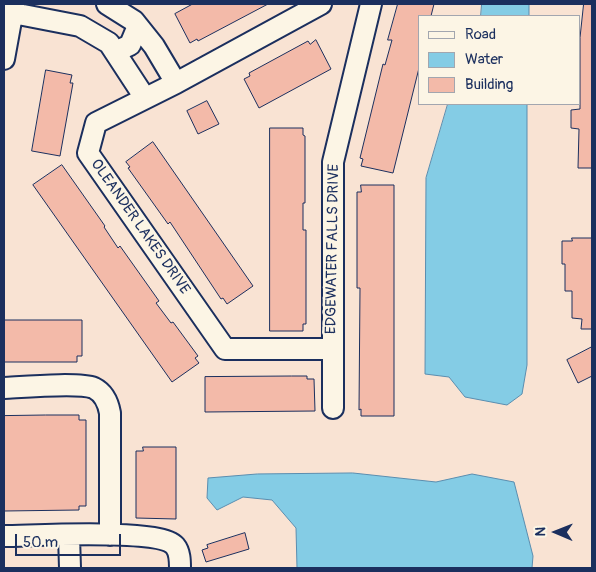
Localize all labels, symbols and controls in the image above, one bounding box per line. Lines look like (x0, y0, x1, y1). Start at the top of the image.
legend (418, 15, 581, 105)
text: Road (465, 25, 496, 44)
text: Water (465, 50, 503, 69)
text: Building (465, 75, 513, 94)
street label: OLEANDER LAKES DRIVE (86, 156, 194, 298)
street label: EDGEWATER FALLS DRIVE (323, 164, 343, 334)
north arrow (531, 507, 581, 557)
scale bar (18, 524, 124, 556)
text: N (532, 527, 549, 537)
text: 50 m (23, 533, 58, 552)

